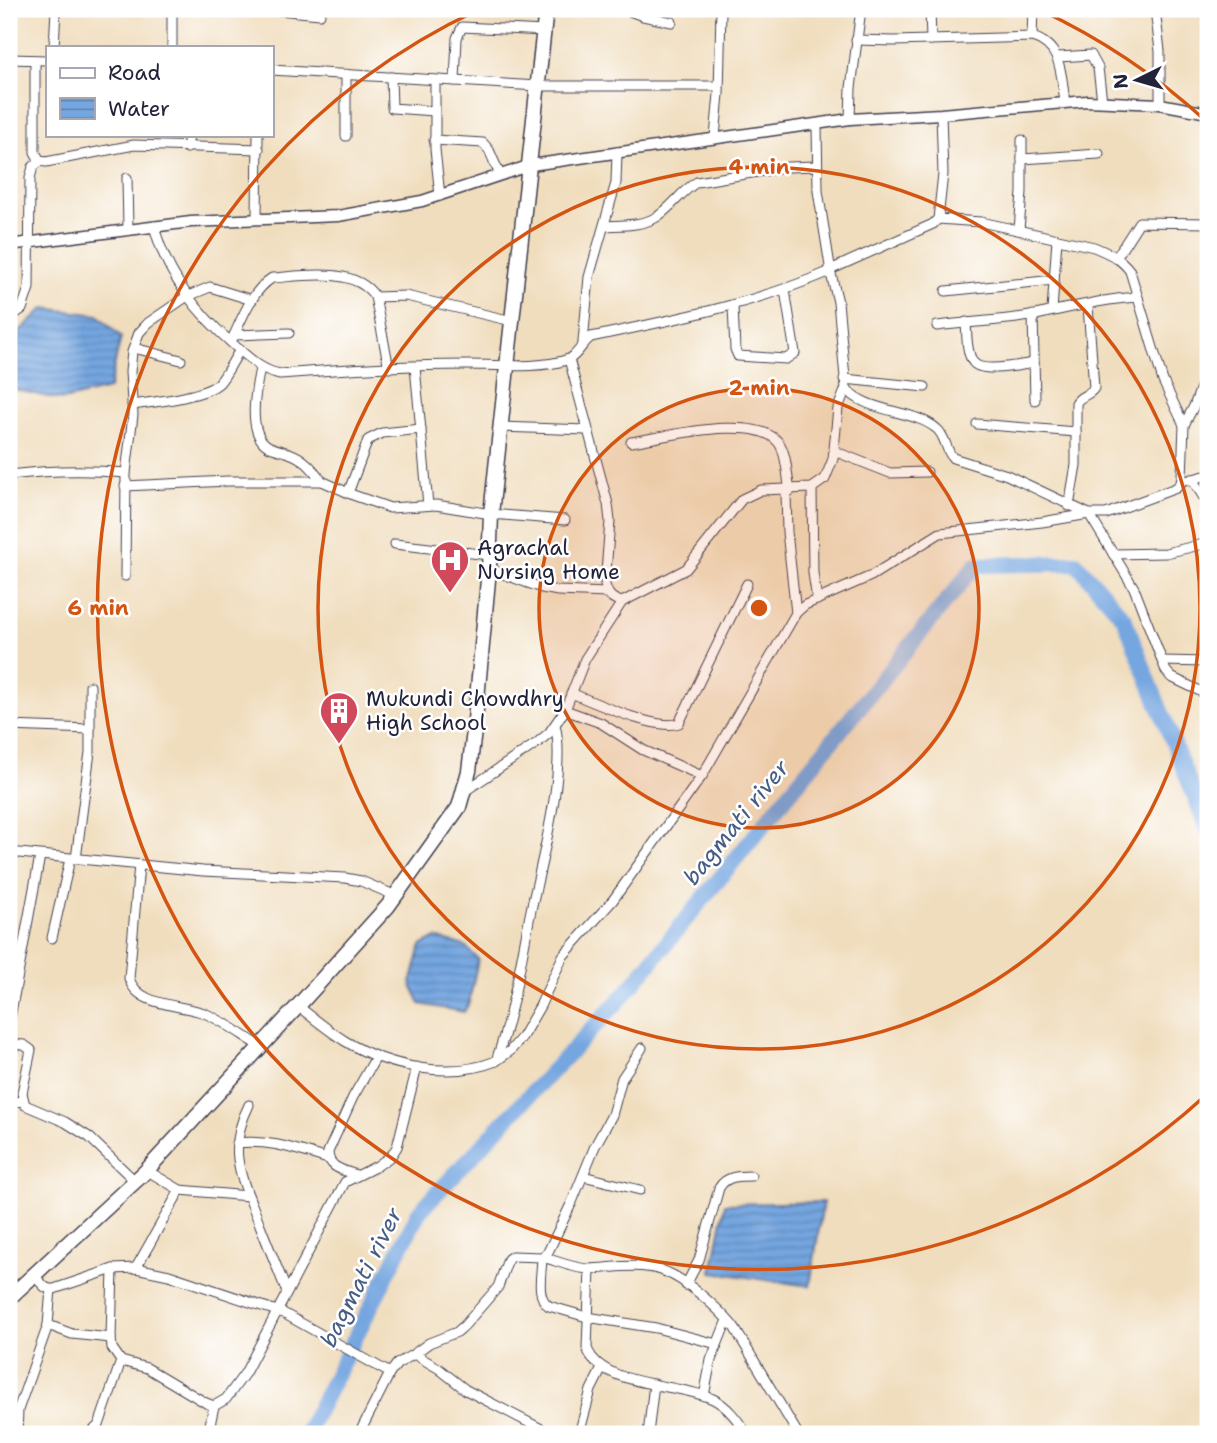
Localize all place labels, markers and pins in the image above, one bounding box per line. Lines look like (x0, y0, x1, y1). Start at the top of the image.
place label: Agrachal Nursing Home (477, 534, 620, 586)
hospital icon: Agrachal Nursing Home (429, 539, 471, 594)
centre of rings (747, 596, 771, 620)
place label: Mukundi Chowdhry High School (366, 685, 564, 737)
building icon: Mukundi Chowdhry High School (318, 690, 360, 745)

